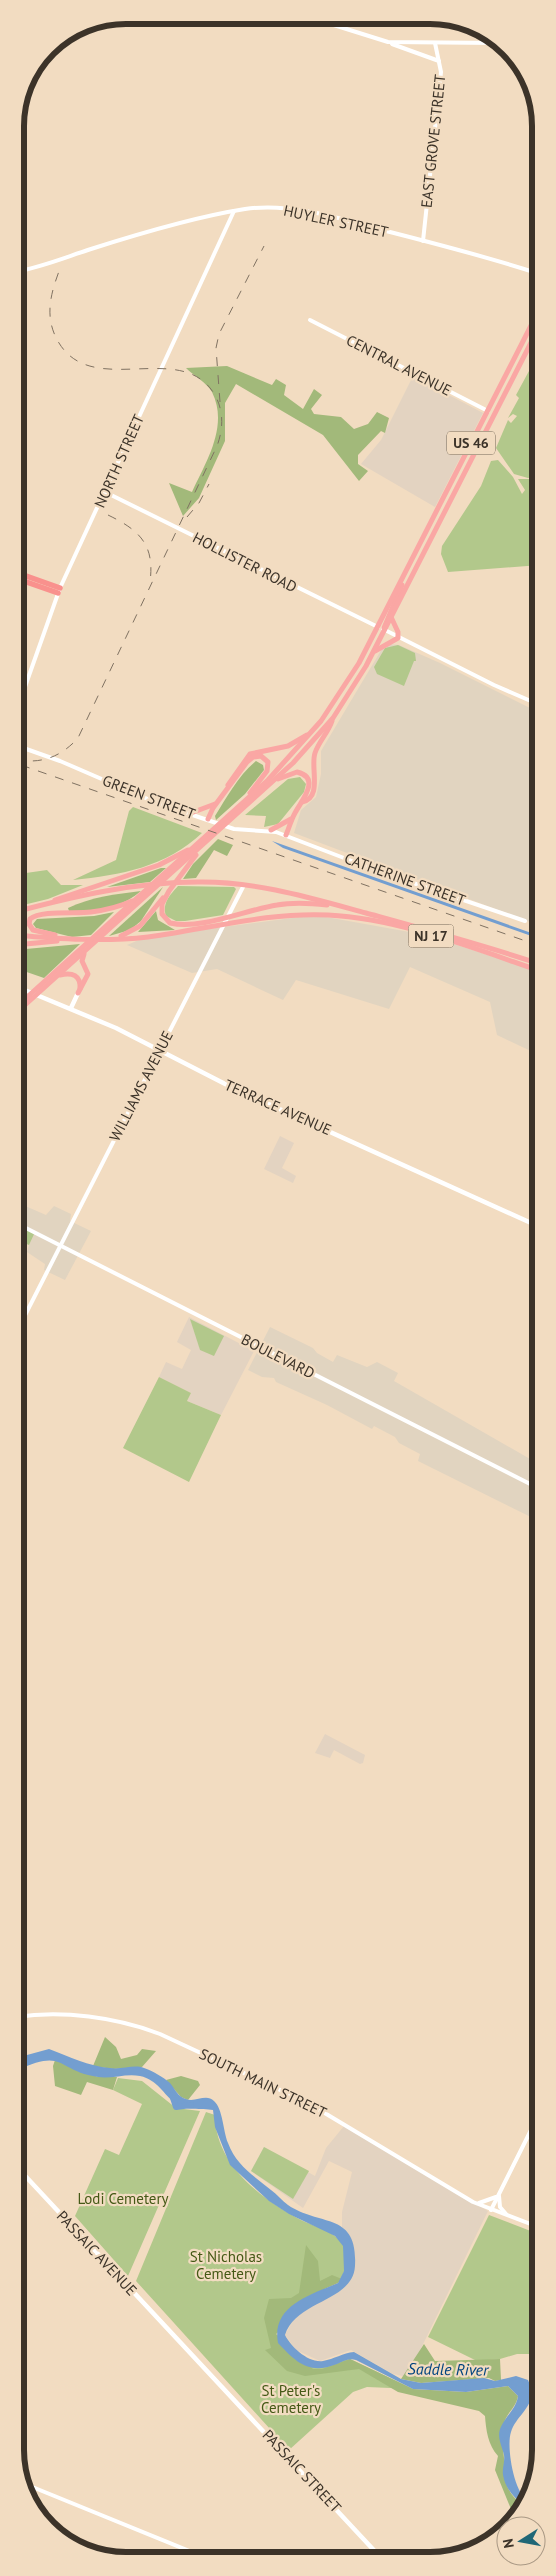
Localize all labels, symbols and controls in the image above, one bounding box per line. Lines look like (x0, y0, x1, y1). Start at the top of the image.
street label: EAST GROVE STREET (417, 73, 450, 209)
street label: HUYLER STREET (282, 201, 391, 242)
street label: CENTRAL AVENUE (343, 330, 455, 400)
street label: NORTH STREET (90, 411, 148, 511)
road number: US 46 (447, 432, 495, 454)
street label: HOLLISTER ROAD (190, 528, 300, 596)
street label: GREEN STREET (100, 771, 199, 824)
street label: CATHERINE STREET (342, 848, 469, 910)
road number: NJ 17 (408, 924, 454, 948)
street label: WILLIAMS AVENUE (105, 1028, 177, 1144)
street label: TERRACE AVENUE (222, 1075, 334, 1139)
street label: BOULEVARD (238, 1329, 318, 1383)
street label: SOUTH MAIN STREET (196, 2044, 330, 2122)
park label: Lodi Cemetery (77, 2189, 169, 2208)
street label: PASSAIC AVENUE (53, 2207, 141, 2299)
park label: St Nicholas Cemetery (190, 2247, 262, 2283)
water label: Saddle River (408, 2358, 490, 2380)
park label: St Peter's Cemetery (261, 2381, 321, 2417)
street label: PASSAIC STREET (259, 2425, 346, 2517)
north arrow (496, 2516, 546, 2566)
text: N (499, 2537, 518, 2550)

